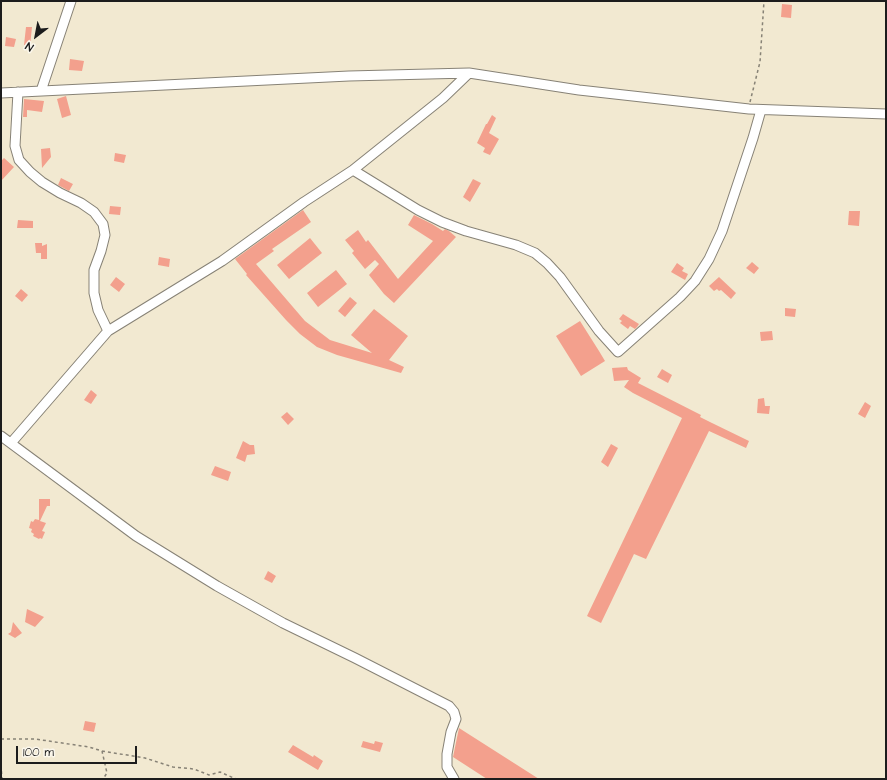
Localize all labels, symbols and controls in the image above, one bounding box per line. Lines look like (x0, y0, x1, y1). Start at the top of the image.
north arrow (16, 16, 56, 56)
text: N (22, 38, 36, 55)
scale bar (18, 738, 139, 764)
text: 100 m (23, 744, 54, 761)

